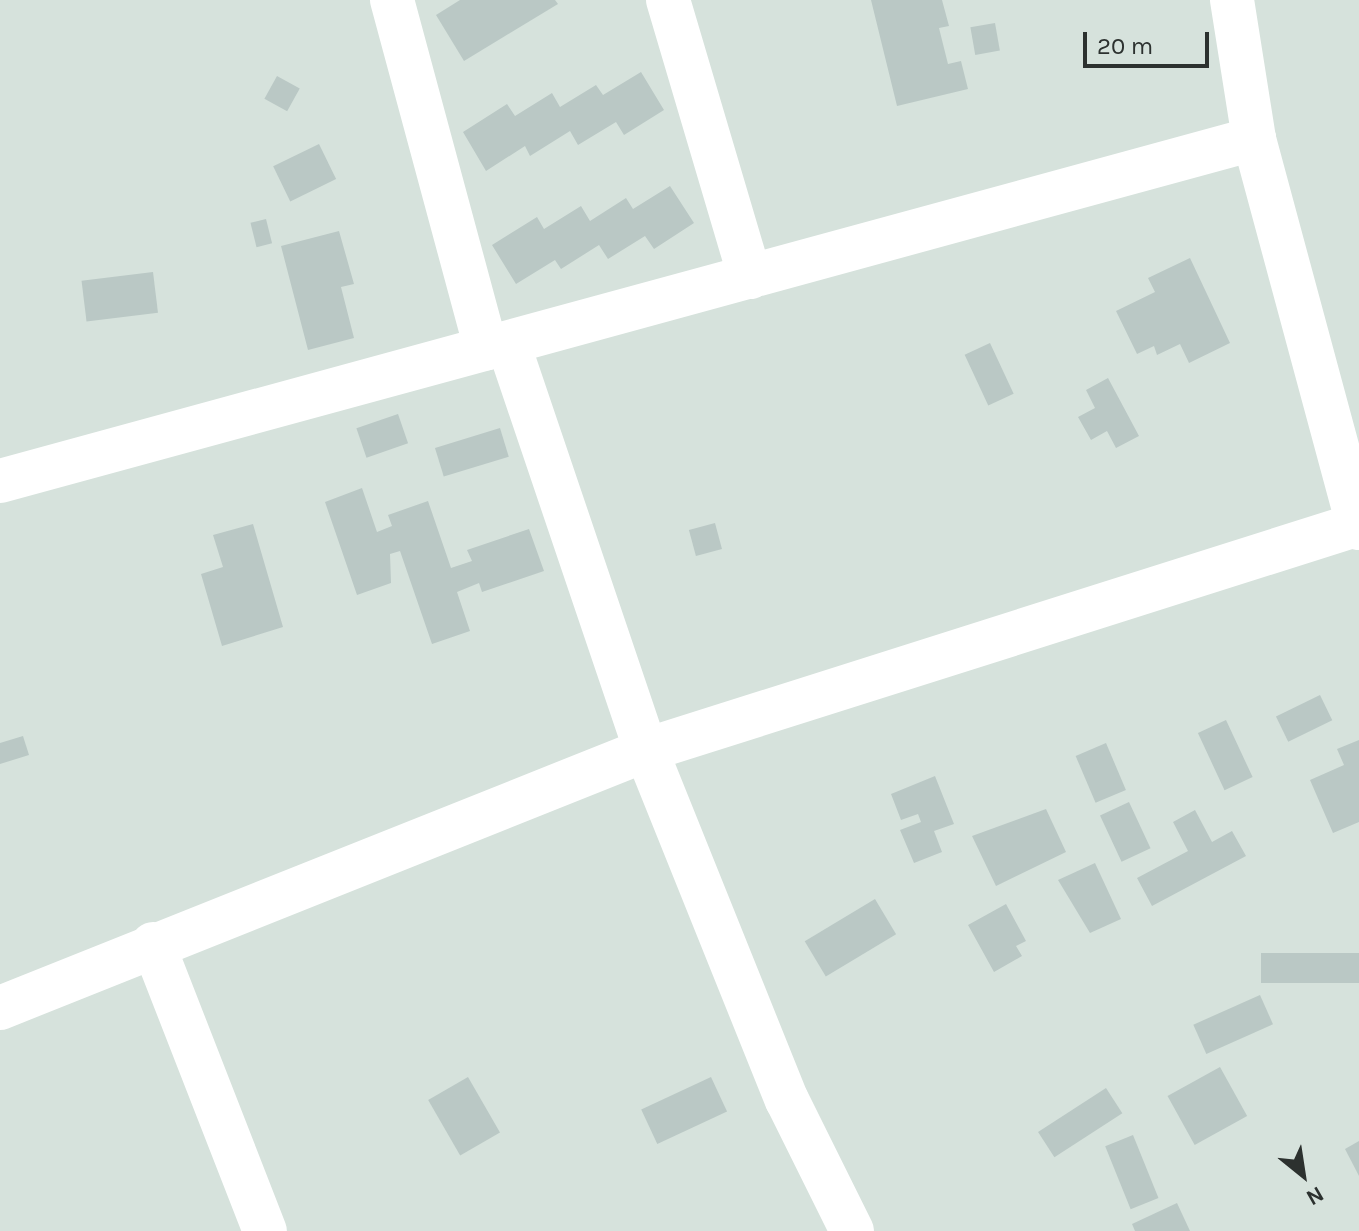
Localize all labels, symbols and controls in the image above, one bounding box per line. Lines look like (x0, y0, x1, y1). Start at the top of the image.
scale bar (1087, 16, 1213, 66)
text: 20 m (1097, 32, 1153, 60)
north arrow (1263, 1135, 1343, 1215)
text: N (1302, 1181, 1328, 1211)

